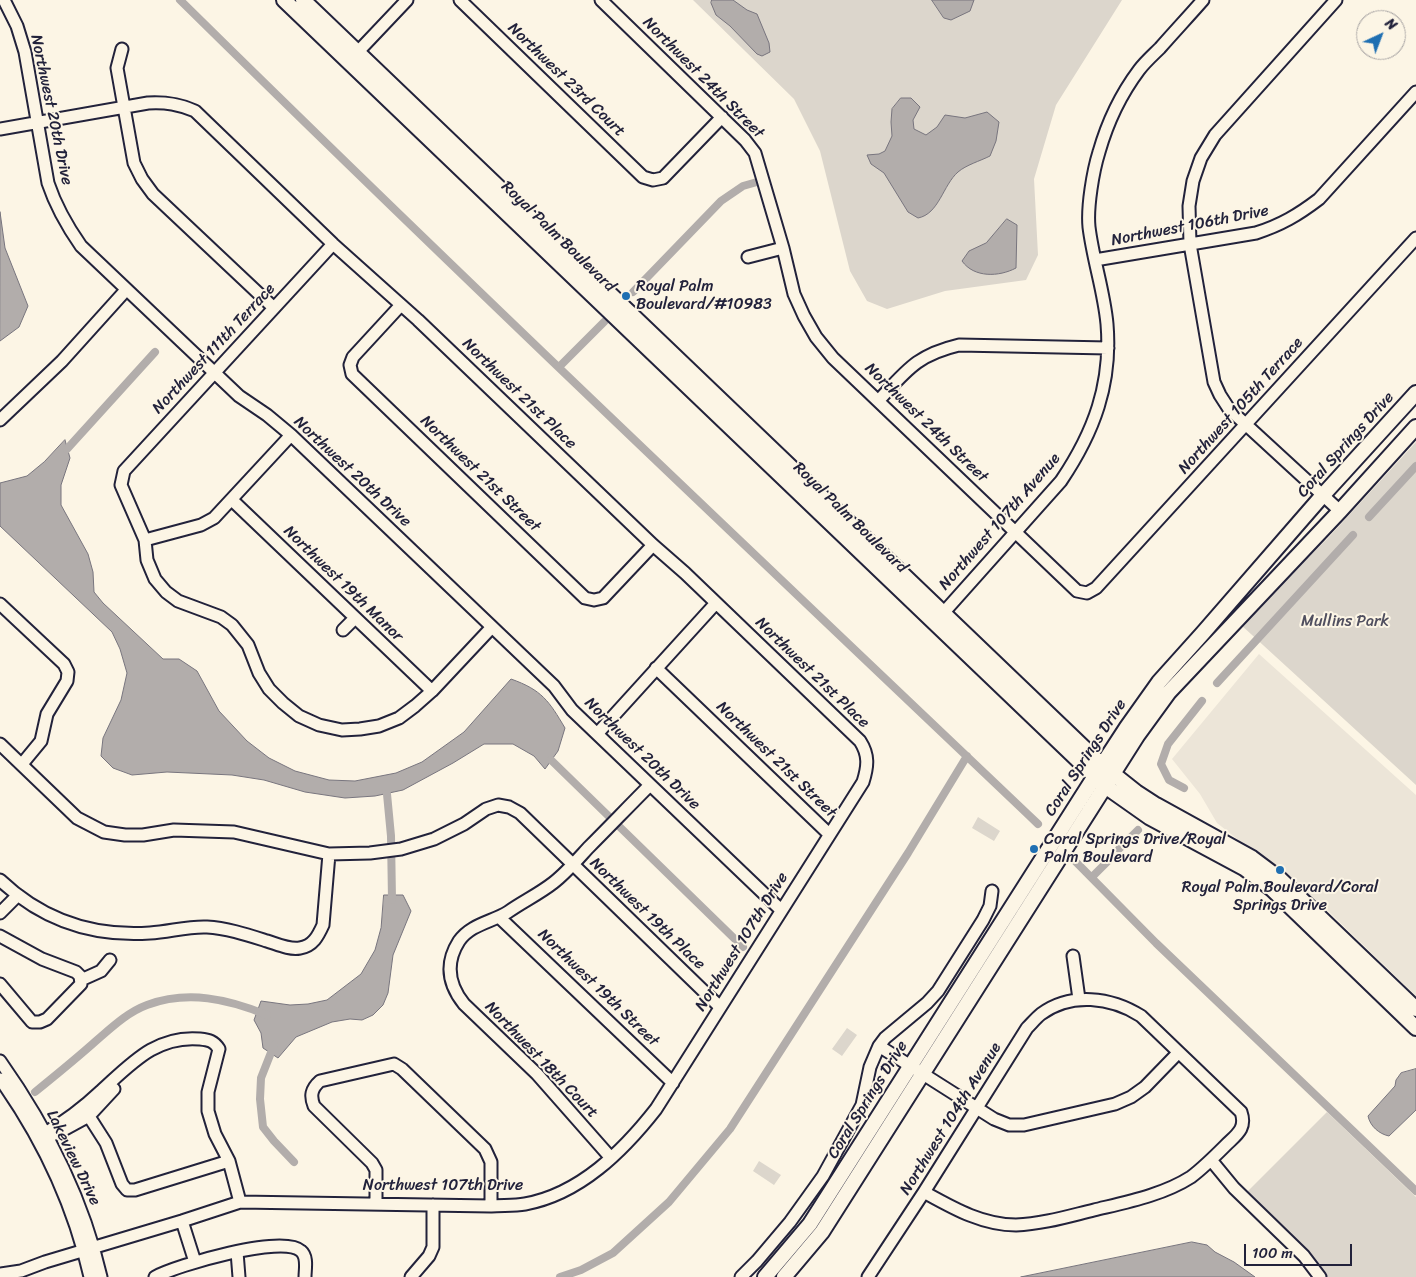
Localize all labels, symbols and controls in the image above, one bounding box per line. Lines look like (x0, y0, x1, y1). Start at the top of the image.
north arrow (1356, 10, 1406, 60)
text: N (1379, 12, 1403, 37)
street label: Northwest 24th Street (638, 13, 768, 143)
street label: Northwest 23rd Court (503, 19, 629, 141)
street label: Northwest 20th Drive (26, 33, 76, 187)
street label: Royal Palm Boulevard (497, 178, 619, 296)
street label: Northwest 106th Drive (1110, 201, 1270, 251)
place label: Royal Palm Boulevard/#10983 (636, 277, 772, 315)
street label: Northwest 111th Terrace (149, 280, 279, 418)
marker: Royal Palm Boulevard/#10983 (620, 290, 632, 302)
street label: Northwest 21st Place (458, 334, 580, 454)
street label: Northwest 105th Terrace (1175, 334, 1307, 478)
street label: Northwest 24th Street (860, 359, 992, 487)
street label: Coral Springs Drive (1294, 388, 1398, 502)
street label: Northwest 21st Street (416, 412, 544, 536)
street label: Northwest 20th Drive (289, 413, 415, 531)
street label: Northwest 107th Avenue (935, 450, 1065, 594)
street label: Royal Palm Boulevard (789, 459, 911, 577)
street label: Northwest 19th Manor (279, 522, 407, 646)
park label: Mullins Park (1301, 612, 1389, 632)
street label: Northwest 21st Place (751, 613, 873, 733)
street label: Northwest 20th Drive (580, 694, 704, 814)
street label: Coral Springs Drive (1041, 696, 1131, 820)
street label: Northwest 21st Street (712, 698, 840, 822)
place label: Coral Springs Drive/Royal Palm Boulevard (1044, 830, 1226, 868)
marker: Coral Springs Drive/Royal Palm Boulevard (1028, 843, 1040, 855)
street label: Northwest 19th Place (585, 854, 709, 974)
marker: Royal Palm Boulevard/Coral Springs Drive (1274, 864, 1286, 876)
street label: Northwest 107th Drive (691, 869, 793, 1015)
place label: Royal Palm Boulevard/Coral Springs Drive (1182, 878, 1378, 916)
street label: Northwest 19th Street (533, 925, 663, 1051)
street label: Northwest 18th Court (480, 998, 602, 1122)
street label: Coral Springs Drive (824, 1038, 912, 1162)
street label: Northwest 104th Avenue (896, 1039, 1006, 1199)
street label: Lakeview Drive (42, 1107, 104, 1209)
street label: Northwest 107th Drive (363, 1176, 523, 1196)
scale bar (1246, 1234, 1354, 1266)
text: 100 m (1252, 1240, 1293, 1266)

